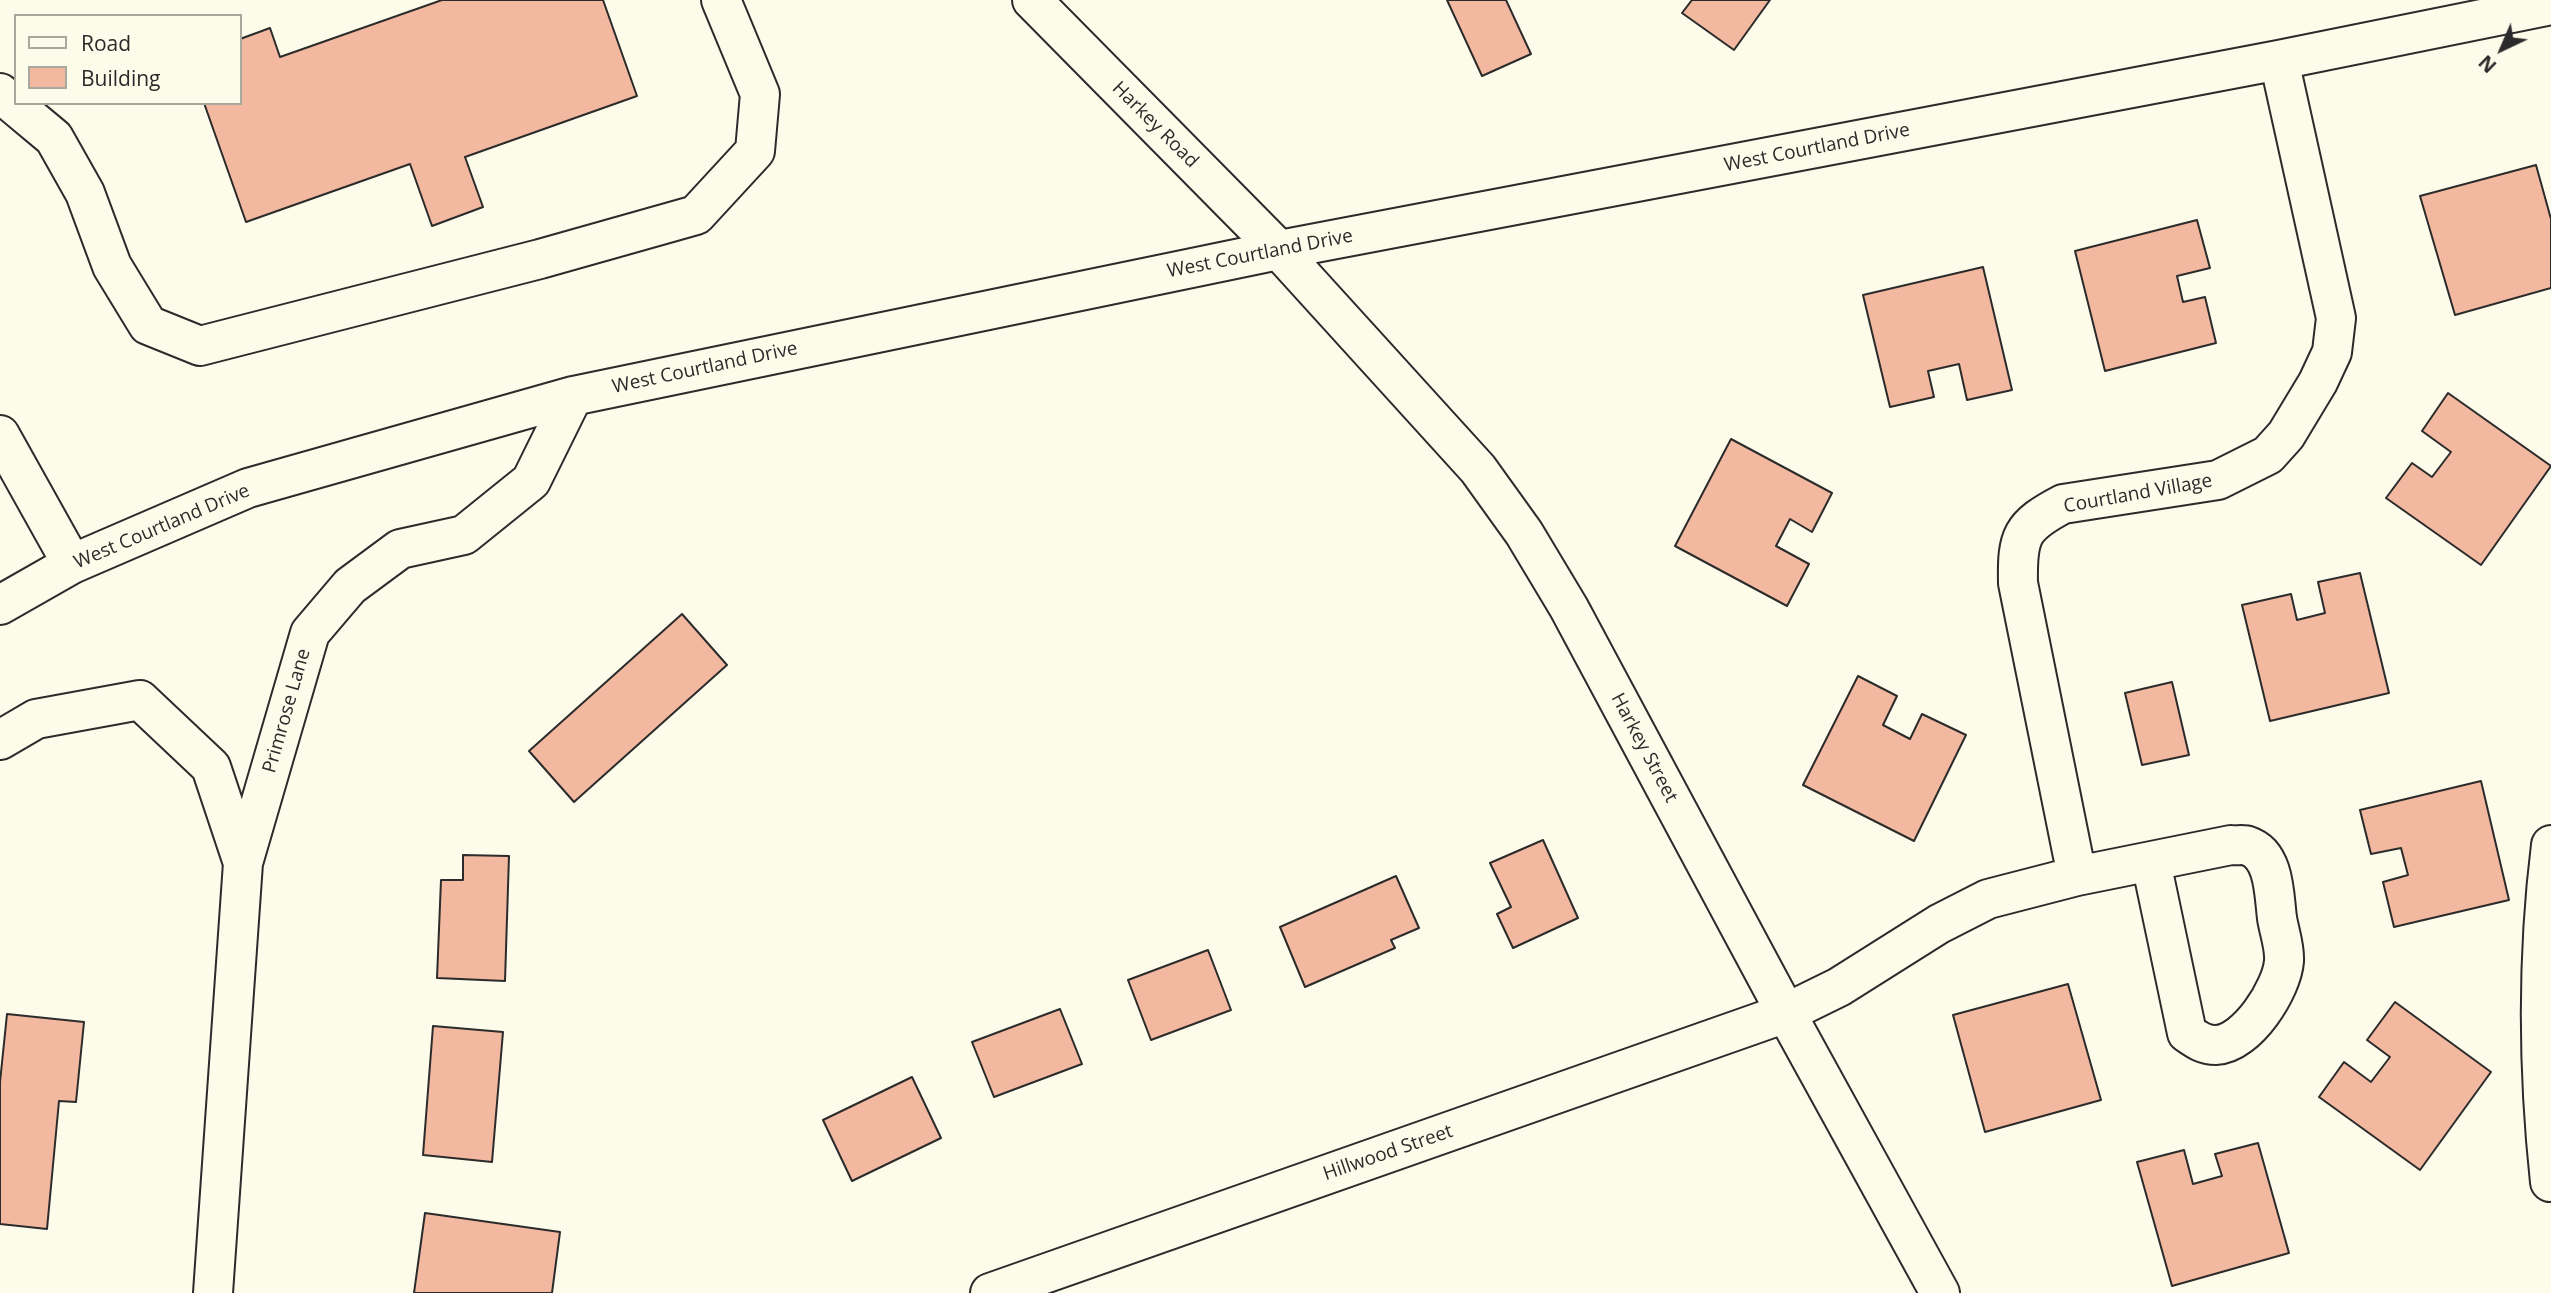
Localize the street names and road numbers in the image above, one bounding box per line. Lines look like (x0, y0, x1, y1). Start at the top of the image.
street label: Harkey Road (1107, 77, 1203, 173)
street label: West Courtland Drive (1722, 119, 1912, 177)
street label: West Courtland Drive (1165, 225, 1355, 283)
street label: West Courtland Drive (610, 337, 800, 399)
street label: Courtland Village (2062, 470, 2214, 518)
street label: West Courtland Drive (71, 480, 253, 574)
street label: Primrose Lane (258, 646, 316, 776)
street label: Harkey Street (1606, 689, 1682, 807)
street label: Hillwood Street (1320, 1120, 1456, 1186)

